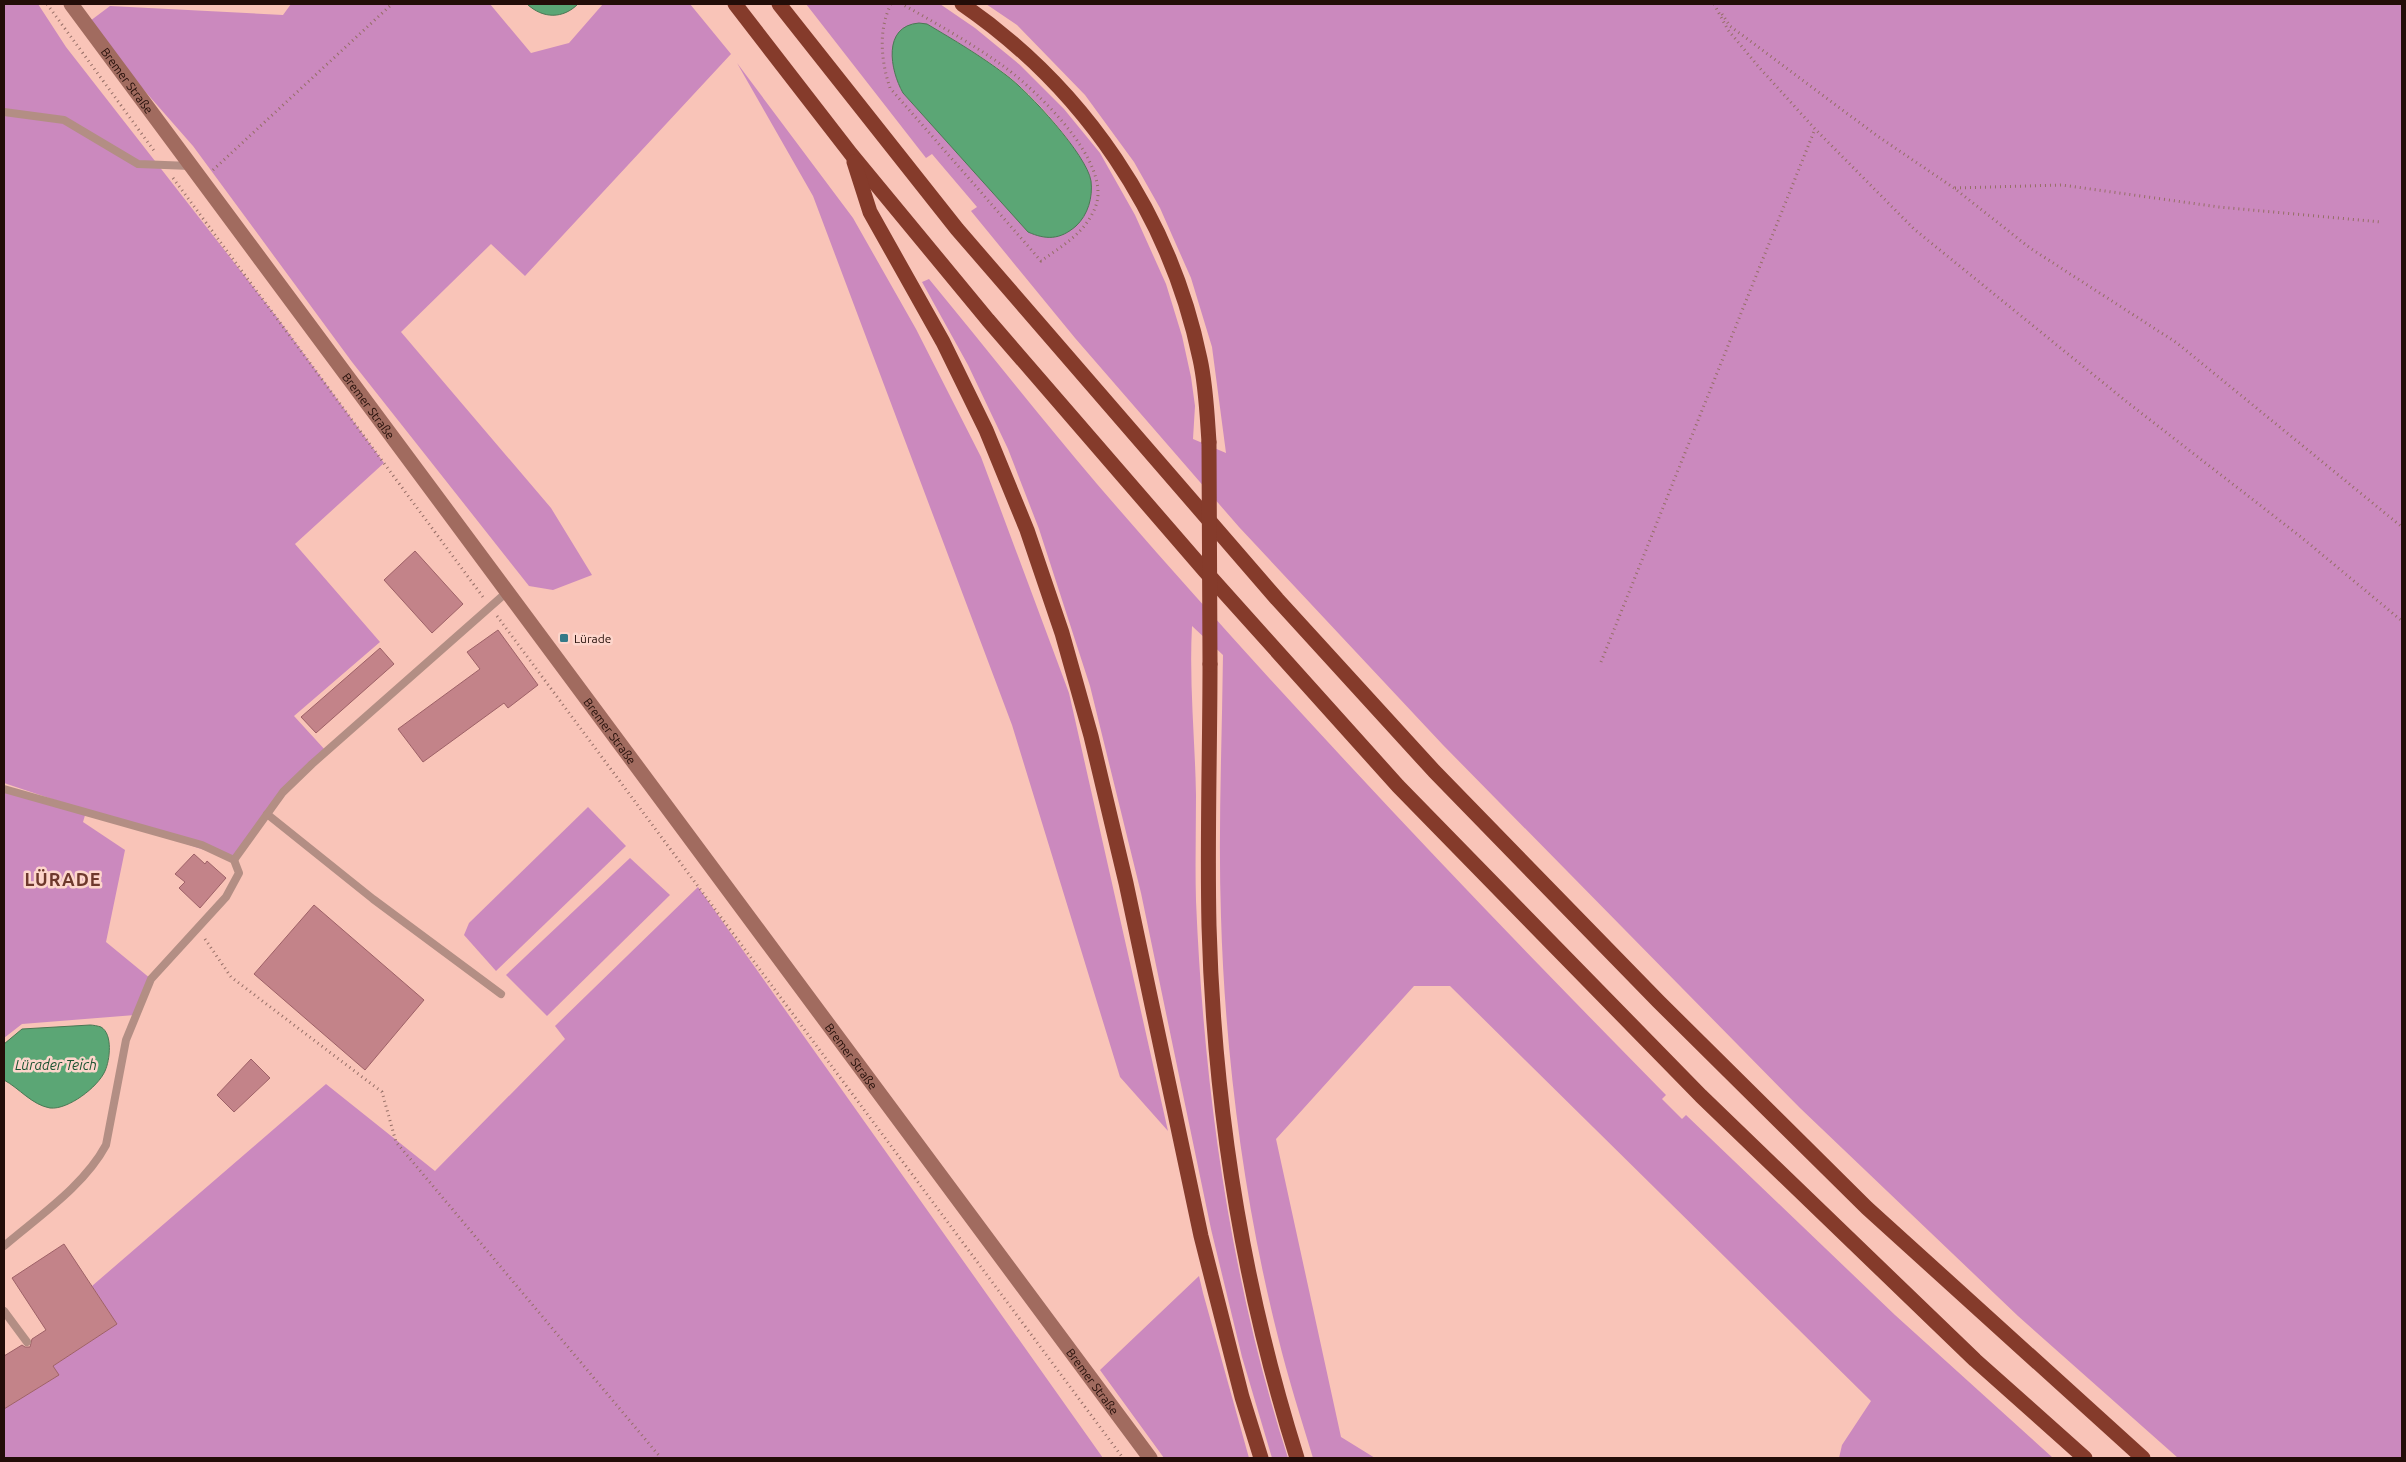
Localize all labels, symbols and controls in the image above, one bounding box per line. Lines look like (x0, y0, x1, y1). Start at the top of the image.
street label: Bremer Straße (99, 45, 156, 116)
street label: Bremer Straße (340, 370, 398, 441)
marker: Lürade (558, 632, 570, 644)
place label: Lürade (574, 632, 611, 645)
street label: Bremer Straße (582, 695, 639, 766)
district label: LÜRADE (24, 869, 102, 889)
street label: Bremer Straße (823, 1021, 880, 1091)
water label: Lürader Teich (15, 1057, 97, 1073)
street label: Bremer Straße (1064, 1346, 1122, 1417)

